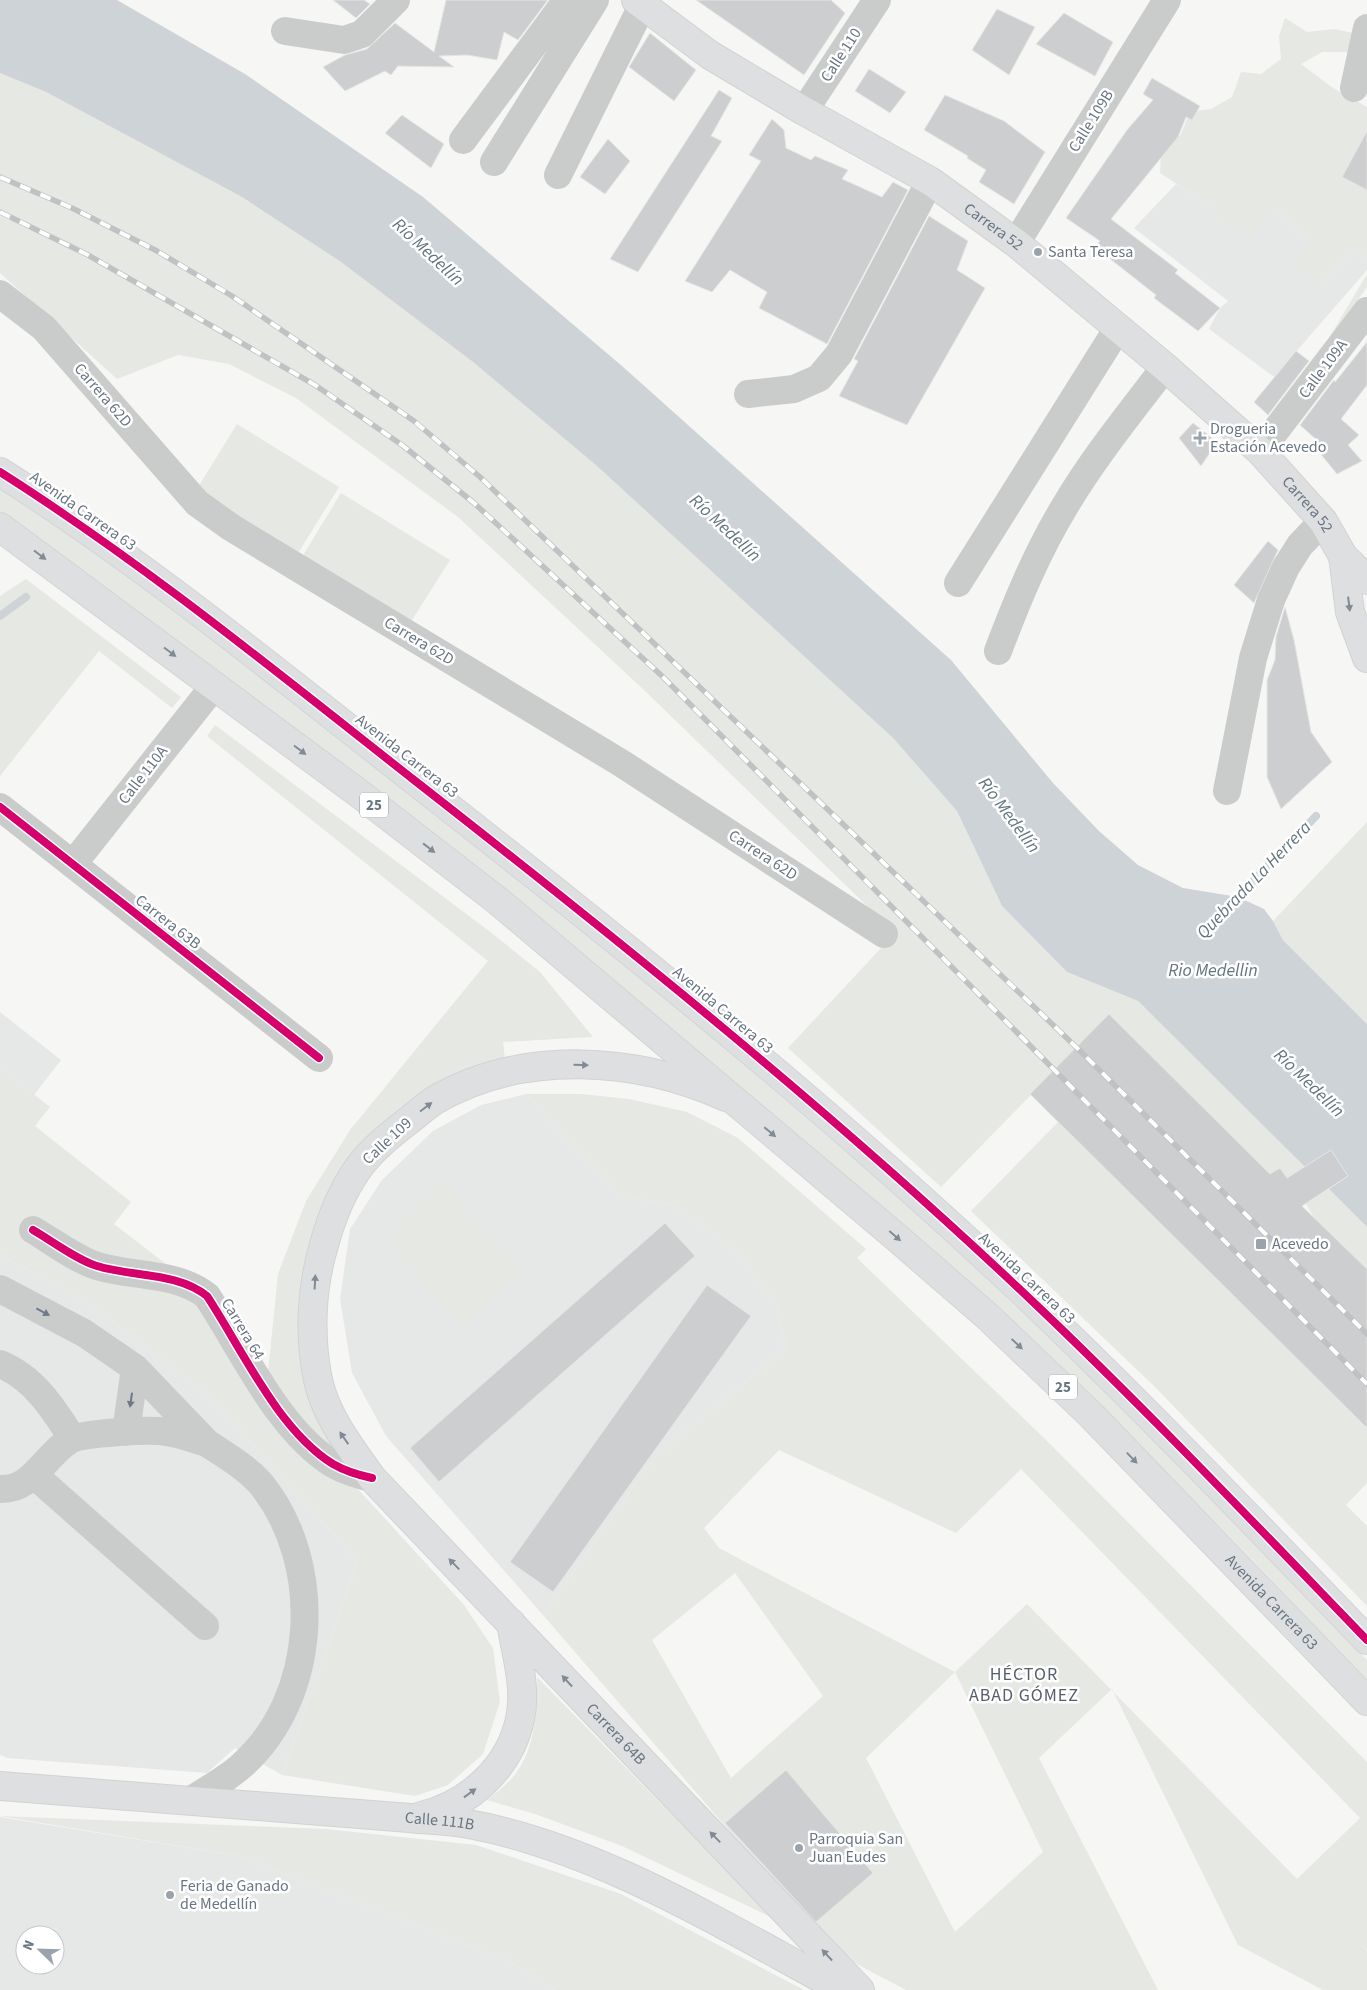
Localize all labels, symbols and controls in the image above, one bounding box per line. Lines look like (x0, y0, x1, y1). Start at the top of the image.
street label: Calle 110 (815, 24, 867, 86)
street label: Calle 109B (1063, 86, 1119, 156)
street label: Carrera 52 (959, 198, 1028, 256)
water label: Río Medellín (387, 212, 469, 292)
place label: Santa Teresa (1048, 241, 1133, 263)
marker: Santa Teresa (1032, 246, 1044, 258)
street label: Calle 109A (1293, 335, 1353, 403)
street label: Carrera 62D (69, 358, 137, 432)
place label: Drogueria Estación Acevedo (1210, 418, 1326, 458)
marker: Drogueria Estación Acevedo (1194, 432, 1206, 444)
street label: Avenida Carrera 63 (25, 466, 141, 556)
street label: Carrera 52 (1277, 471, 1338, 537)
water label: Río Medellín (684, 488, 766, 568)
one-way arrow (33, 549, 46, 560)
one-way arrow (1345, 597, 1353, 613)
street label: Carrera 62D (380, 611, 458, 671)
one-way arrow (163, 647, 176, 658)
street label: Avenida Carrera 63 (351, 709, 463, 803)
street label: Calle 110A (113, 741, 173, 809)
one-way arrow (293, 744, 306, 755)
water label: Río Medellín (972, 772, 1046, 858)
road number: 25 (360, 792, 388, 818)
water label: Quebrada La Herrera (1191, 815, 1317, 944)
street label: Carrera 62D (724, 824, 802, 886)
one-way arrow (422, 843, 436, 853)
street label: Carrera 63B (131, 889, 205, 955)
water label: Rio Medellin (1168, 958, 1258, 983)
street label: Avenida Carrera 63 (668, 961, 778, 1059)
water label: Río Medellín (1268, 1043, 1350, 1123)
one-way arrow (573, 1061, 589, 1069)
one-way arrow (419, 1102, 433, 1112)
street label: Calle 109 (357, 1112, 417, 1170)
one-way arrow (764, 1126, 776, 1138)
street label: Avenida Carrera 63 (974, 1227, 1080, 1329)
one-way arrow (888, 1231, 901, 1242)
place label: Acevedo (1272, 1233, 1329, 1255)
marker: Acevedo (1254, 1237, 1268, 1251)
one-way arrow (312, 1274, 320, 1290)
street label: Carrera 64 (216, 1294, 270, 1364)
one-way arrow (36, 1308, 50, 1316)
one-way arrow (1010, 1338, 1022, 1350)
road number: 25 (1049, 1374, 1077, 1400)
one-way arrow (126, 1392, 134, 1408)
one-way arrow (340, 1431, 349, 1445)
one-way arrow (1126, 1452, 1138, 1464)
street label: Avenida Carrera 63 (1220, 1550, 1323, 1655)
one-way arrow (448, 1558, 460, 1570)
district label: HÉCTOR ABAD GÓMEZ (969, 1662, 1079, 1708)
one-way arrow (561, 1675, 573, 1687)
street label: Carrera 64B (581, 1698, 651, 1770)
one-way arrow (463, 1788, 477, 1798)
street label: Calle 111B (404, 1807, 476, 1836)
place label: Parroquia San Juan Eudes (809, 1828, 903, 1868)
one-way arrow (709, 1831, 721, 1843)
marker: Parroquia San Juan Eudes (793, 1842, 805, 1854)
place label: Feria de Ganado de Medellín (180, 1875, 289, 1915)
marker: Feria de Ganado de Medellín (164, 1889, 176, 1901)
north arrow (15, 1925, 65, 1975)
text: N (18, 1937, 40, 1954)
one-way arrow (821, 1949, 833, 1961)

